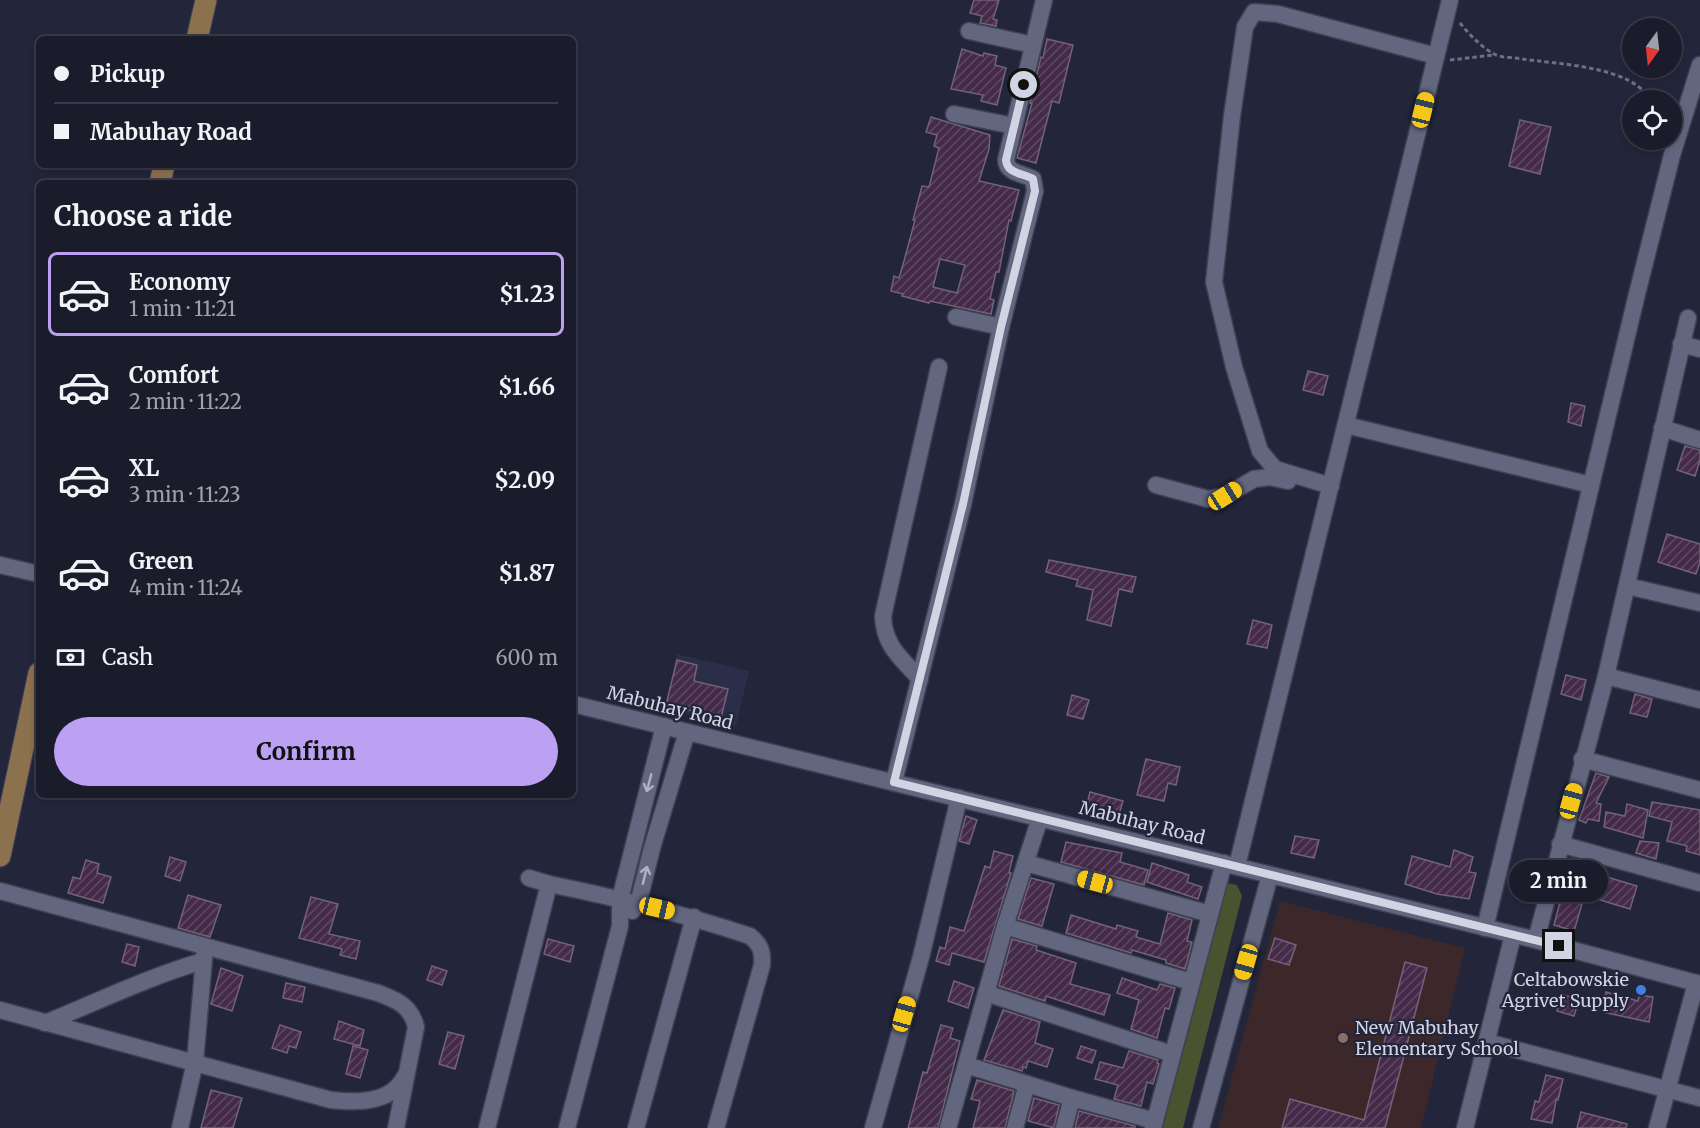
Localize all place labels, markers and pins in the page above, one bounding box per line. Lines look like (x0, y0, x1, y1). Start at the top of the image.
place label: Celtabowskie Agrivet Supply (1501, 968, 1630, 1012)
marker: Celtabowskie Agrivet Supply (1634, 983, 1648, 997)
place label: New Mabuhay Elementary School (1355, 1016, 1519, 1060)
marker: New Mabuhay Elementary School (1336, 1031, 1350, 1045)

